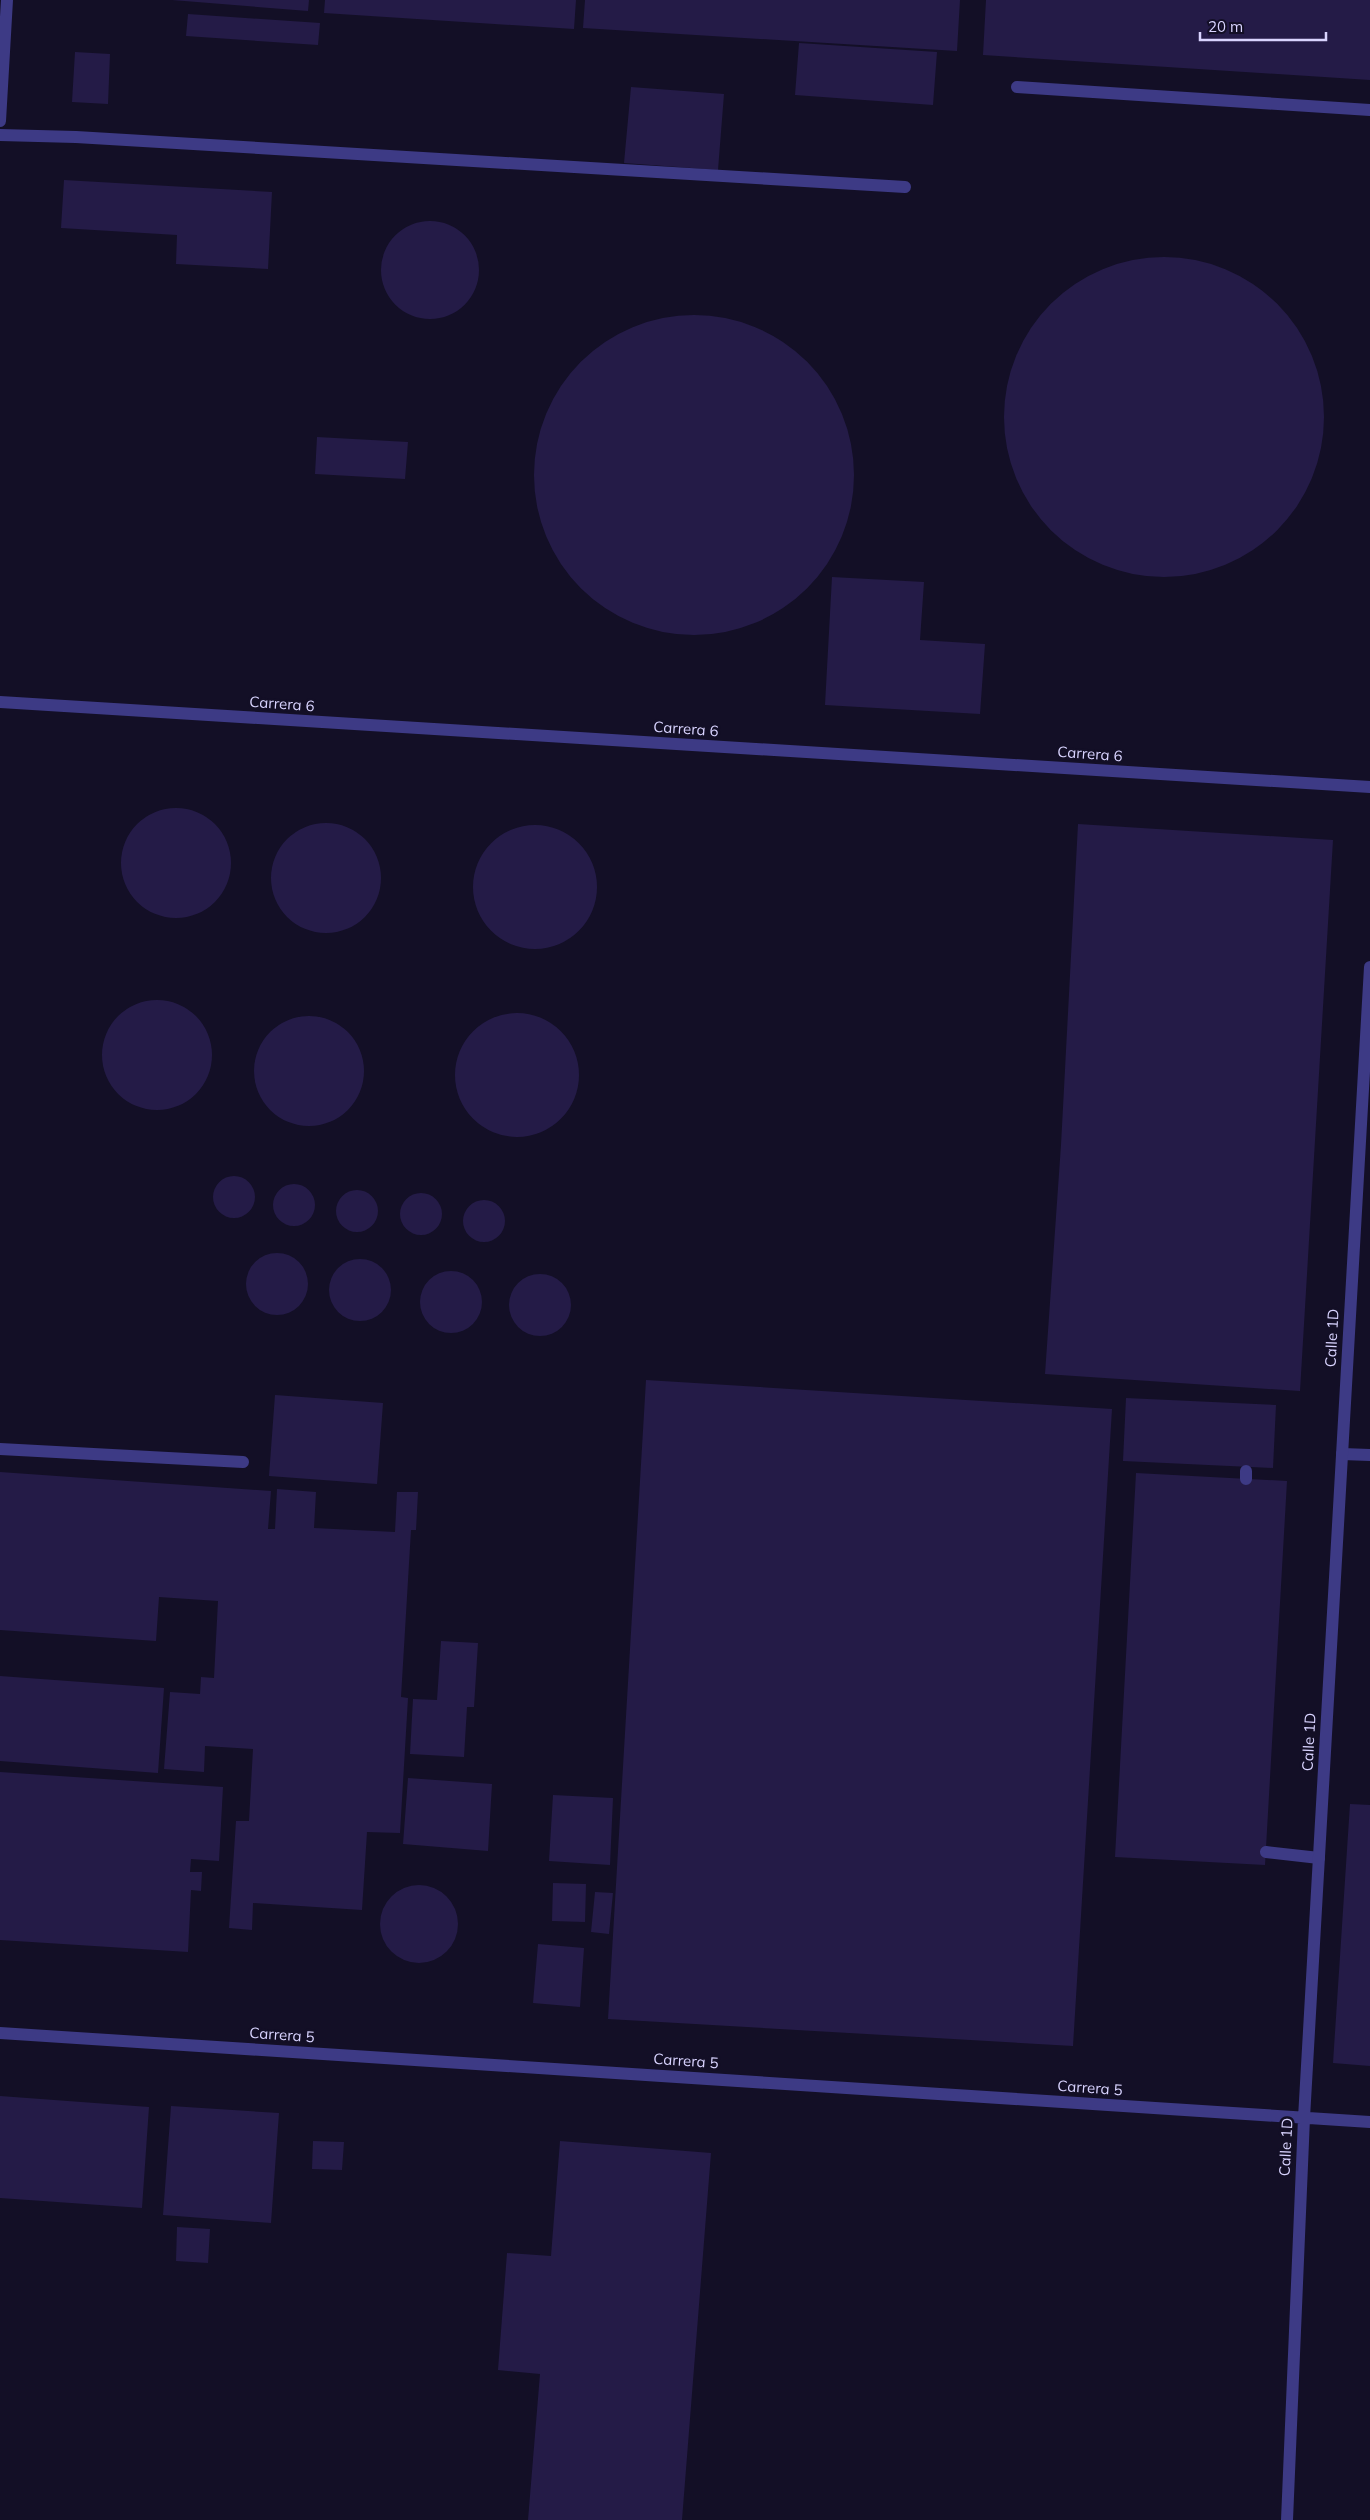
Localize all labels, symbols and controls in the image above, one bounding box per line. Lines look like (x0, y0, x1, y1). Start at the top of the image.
scale bar (1200, 10, 1326, 42)
text: 20 m (1208, 17, 1243, 36)
street label: Carrera 6 (249, 692, 315, 715)
street label: Carrera 6 (653, 717, 719, 740)
street label: Carrera 6 (1057, 742, 1123, 765)
street label: Calle 1D (1320, 1308, 1343, 1368)
street label: Calle 1D (1297, 1712, 1320, 1772)
street label: Carrera 5 (249, 2023, 315, 2046)
street label: Carrera 5 (653, 2049, 719, 2072)
street label: Carrera 5 (1057, 2076, 1123, 2099)
street label: Calle 1D (1274, 2117, 1297, 2177)

